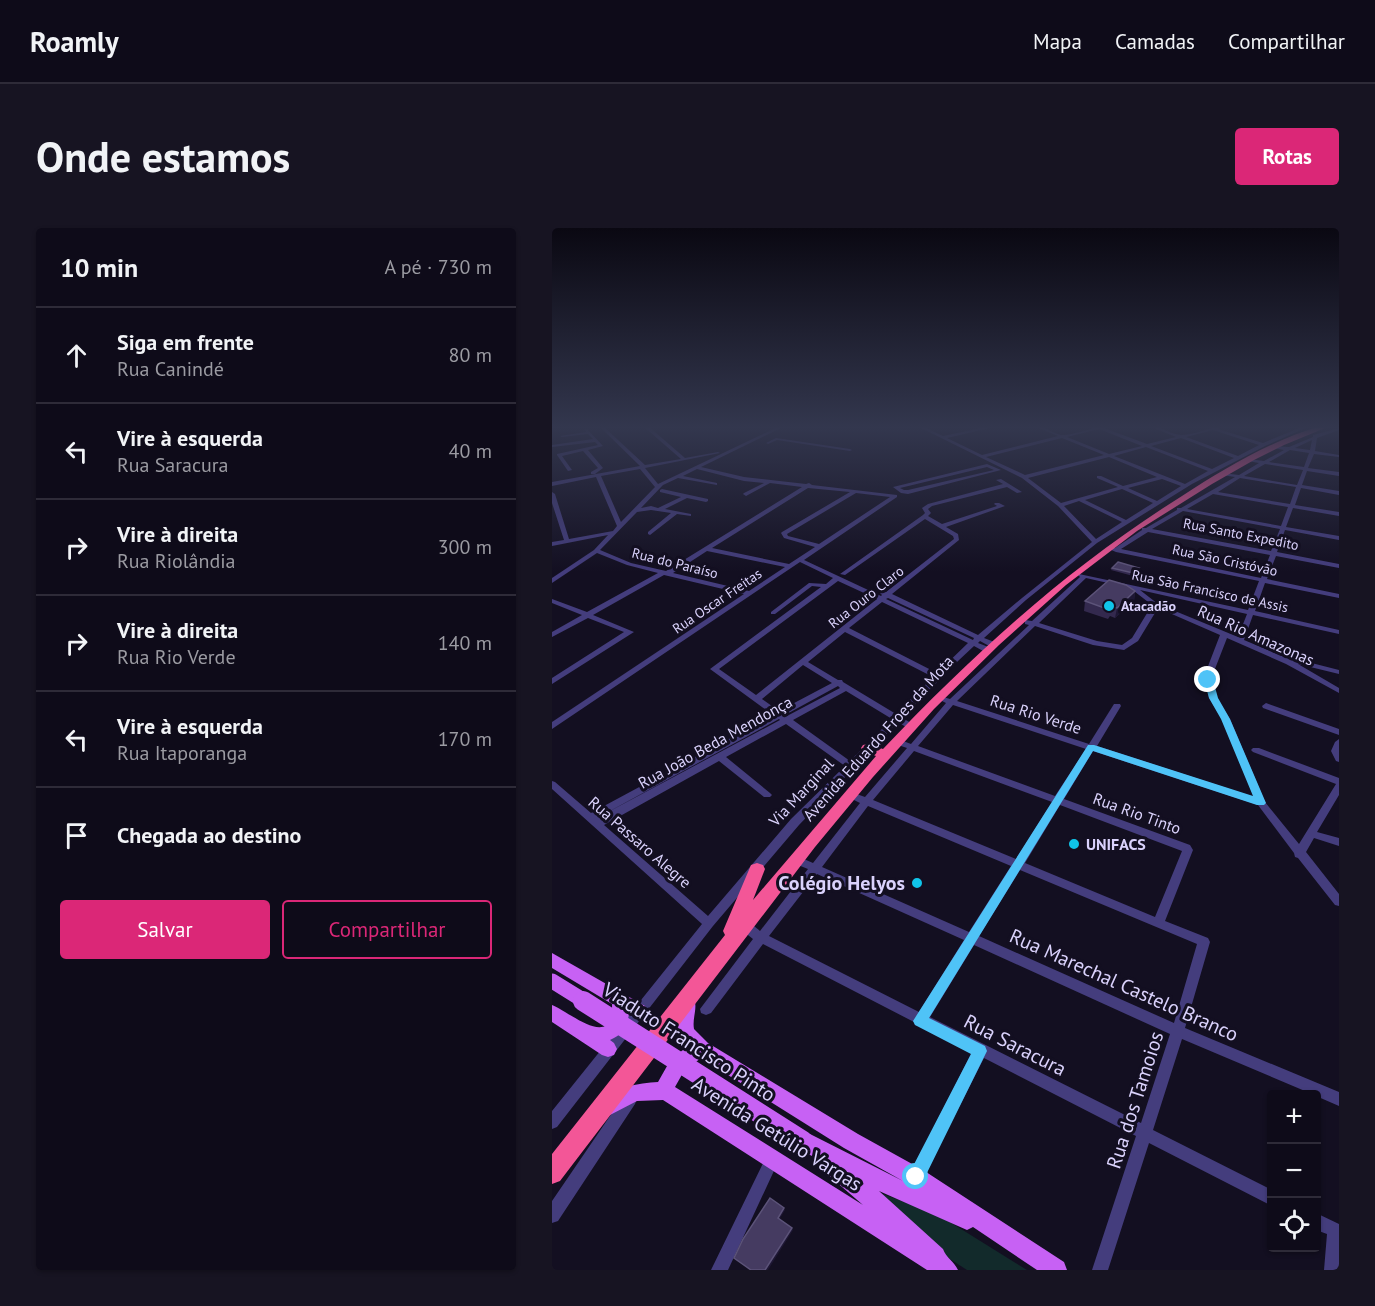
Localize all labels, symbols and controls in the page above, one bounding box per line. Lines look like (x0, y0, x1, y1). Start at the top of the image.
text: Roamly (30, 23, 119, 60)
text: Mapa (1033, 28, 1082, 55)
text: Camadas (1115, 28, 1195, 55)
text: Compartilhar (1228, 28, 1345, 55)
button: Rotas (1235, 128, 1339, 185)
text: Onde estamos (36, 129, 290, 184)
text: 10 min (60, 251, 138, 284)
text: A pé · 730 m (385, 254, 492, 280)
text: Siga em frente (117, 328, 254, 356)
icon: ahead (60, 339, 93, 372)
text: 80 m (449, 342, 492, 368)
text: Rua Canindé (117, 356, 224, 382)
text: Vire à esquerda (117, 424, 263, 452)
icon: left (60, 435, 93, 468)
text: 40 m (449, 438, 492, 464)
text: Rua Saracura (117, 452, 229, 478)
street label: Rua Santo Expedito (1182, 514, 1300, 554)
text: Vire à direita (117, 520, 238, 548)
icon: right (60, 531, 93, 564)
text: 300 m (438, 534, 492, 560)
street label: Rua São Cristóvão (1171, 540, 1279, 580)
street label: Rua do Paraíso (630, 544, 720, 582)
text: Rua Riolândia (117, 548, 235, 574)
street label: Rua Ouro Claro (825, 562, 907, 632)
street label: Rua Oscar Freitas (669, 564, 765, 638)
street label: Rua São Francisco de Assis (1130, 566, 1290, 616)
place label: Atacadão (1121, 597, 1176, 615)
marker: Atacadão (1102, 599, 1116, 613)
street label: Rua Rio Amazonas (1195, 600, 1318, 670)
text: Vire à direita (117, 616, 238, 644)
icon: right (60, 627, 93, 660)
text: 140 m (438, 630, 492, 656)
text: Rua Rio Verde (117, 644, 236, 670)
street label: Avenida Eduardo Froes da Mota (798, 651, 958, 825)
route end (1194, 666, 1220, 692)
street label: Rua Rio Verde (988, 690, 1084, 738)
street label: Rua João Beda Mendonça (634, 691, 796, 793)
text: Vire à esquerda (117, 712, 263, 740)
icon: left (60, 723, 93, 756)
text: 170 m (438, 726, 492, 752)
text: Rua Itaporanga (117, 740, 247, 766)
street label: Via Marginal (764, 754, 838, 831)
street label: Rua Rio Tinto (1090, 788, 1184, 838)
street label: Rua Passaro Alegre (584, 792, 696, 892)
icon: arrive (60, 819, 93, 852)
text: Chegada ao destino (117, 821, 301, 849)
place label: UNIFACS (1086, 834, 1146, 854)
marker: UNIFACS (1067, 837, 1081, 851)
place label: Colégio Helyos (778, 870, 905, 896)
marker: Colégio Helyos (910, 876, 924, 890)
button: Salvar (60, 900, 270, 959)
button: Compartilhar (282, 900, 492, 959)
street label: Rua Marechal Castelo Branco (1005, 923, 1243, 1047)
street label: Viaduto Francisco Pinto (597, 976, 780, 1108)
street label: Rua Saracura (959, 1008, 1071, 1082)
street label: Rua dos Tamoios (1101, 1028, 1169, 1172)
street label: Avenida Getúlio Vargas (687, 1071, 867, 1197)
map controls (1267, 1090, 1321, 1252)
button: + (1267, 1090, 1321, 1144)
button: − (1267, 1144, 1321, 1198)
route start (902, 1163, 928, 1189)
button: locate (1267, 1198, 1321, 1252)

